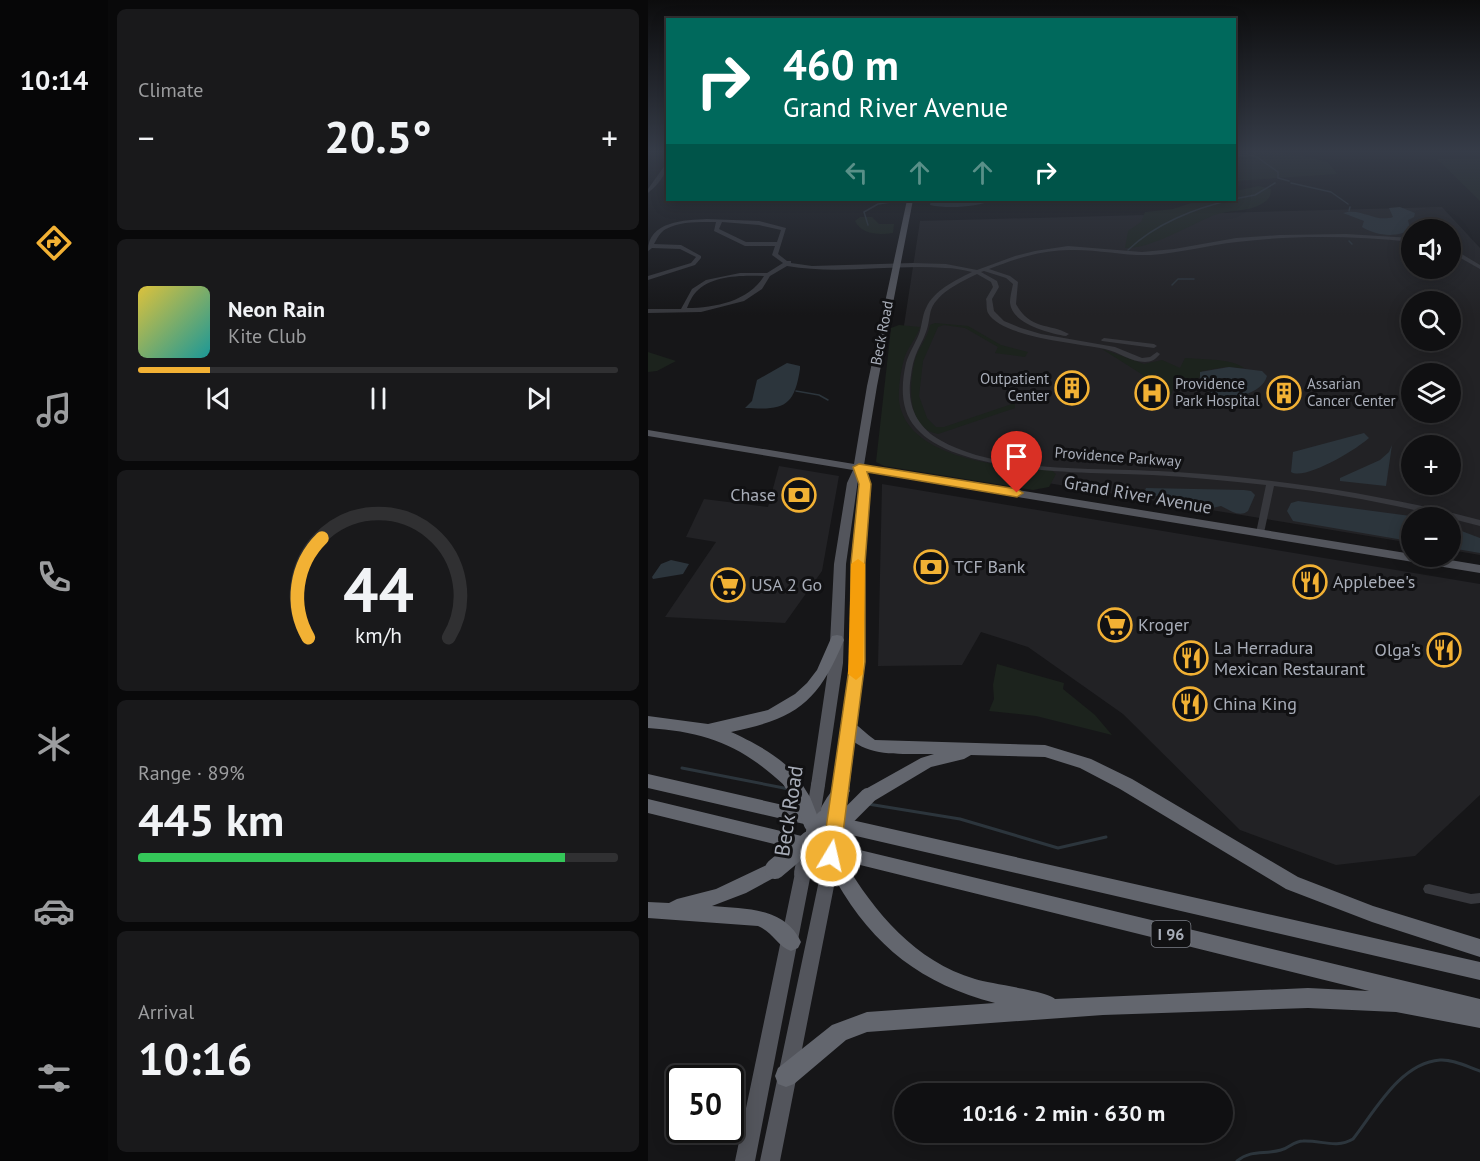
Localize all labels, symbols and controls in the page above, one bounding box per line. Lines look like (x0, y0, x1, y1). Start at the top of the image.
text: 460 m (783, 37, 899, 92)
icon: right (684, 42, 762, 120)
text: 10:14 (20, 63, 88, 97)
text: Climate (138, 77, 204, 103)
text: Grand River Avenue (783, 90, 1008, 124)
text: 20.5° (324, 107, 432, 165)
text: − (138, 116, 155, 159)
text: + (601, 116, 618, 159)
icon: left (840, 156, 873, 189)
icon: ahead (903, 156, 936, 189)
icon: ahead (966, 156, 999, 189)
icon: right (1029, 156, 1062, 189)
map controls (1401, 219, 1461, 567)
button: sound (1401, 219, 1461, 279)
icon: directions (33, 222, 75, 264)
button: search (1401, 291, 1461, 351)
text: Neon Rain (228, 295, 325, 323)
street label: Beck Road (866, 299, 897, 367)
text: Kite Club (228, 323, 306, 349)
button: layers (1401, 363, 1461, 423)
place label: Outpatient Center (980, 369, 1049, 405)
building icon: Outpatient Center (1054, 370, 1090, 406)
place label: Providence Park Hospital (1175, 374, 1260, 410)
place label: Assarian Cancer Center (1307, 374, 1396, 410)
hospital icon: Providence Park Hospital (1134, 375, 1170, 411)
building icon: Assarian Cancer Center (1266, 375, 1302, 411)
icon: previous (202, 382, 235, 415)
icon: pause (362, 382, 395, 415)
icon: next (522, 382, 555, 415)
icon: music (33, 389, 75, 431)
pin (991, 431, 1042, 493)
button: + (1401, 435, 1461, 495)
icon: arrive (1000, 440, 1033, 473)
street label: Providence Parkway (1054, 443, 1182, 470)
street label: Grand River Avenue (1062, 470, 1214, 519)
bank icon: Chase (781, 477, 817, 513)
place label: Chase (730, 483, 776, 506)
button: − (1401, 507, 1461, 567)
text: 44 (343, 548, 413, 629)
bank icon: TCF Bank (913, 549, 949, 585)
place label: TCF Bank (954, 555, 1026, 578)
icon: phone (33, 556, 75, 598)
restaurant icon: Applebee's (1292, 564, 1328, 600)
supermarket icon: USA 2 Go (710, 567, 746, 603)
place label: Applebee's (1333, 570, 1415, 593)
place label: USA 2 Go (751, 573, 822, 596)
supermarket icon: Kroger (1097, 607, 1133, 643)
place label: Kroger (1138, 613, 1189, 636)
text: km/h (354, 621, 401, 649)
restaurant icon: Olga's (1426, 632, 1462, 668)
place label: La Herradura Mexican Restaurant (1214, 636, 1365, 680)
place label: Olga's (1375, 638, 1421, 661)
restaurant icon: La Herradura Mexican Restaurant (1173, 640, 1209, 676)
restaurant icon: China King (1172, 686, 1208, 722)
place label: China King (1213, 692, 1297, 715)
icon: climate (33, 723, 75, 765)
text: Range · 89% (138, 760, 245, 786)
street label: Beck Road (768, 764, 809, 858)
text: 445 km (138, 790, 284, 848)
position arrow (799, 824, 863, 888)
icon: car (33, 890, 75, 932)
road number: I 96 (1152, 921, 1190, 947)
text: Arrival (138, 999, 194, 1025)
text: 10:16 (138, 1029, 252, 1087)
icon: filters (33, 1057, 75, 1099)
speed limit sign: 50 (666, 1065, 744, 1143)
text: 10:16 · 2 min · 630 m (962, 1099, 1165, 1127)

